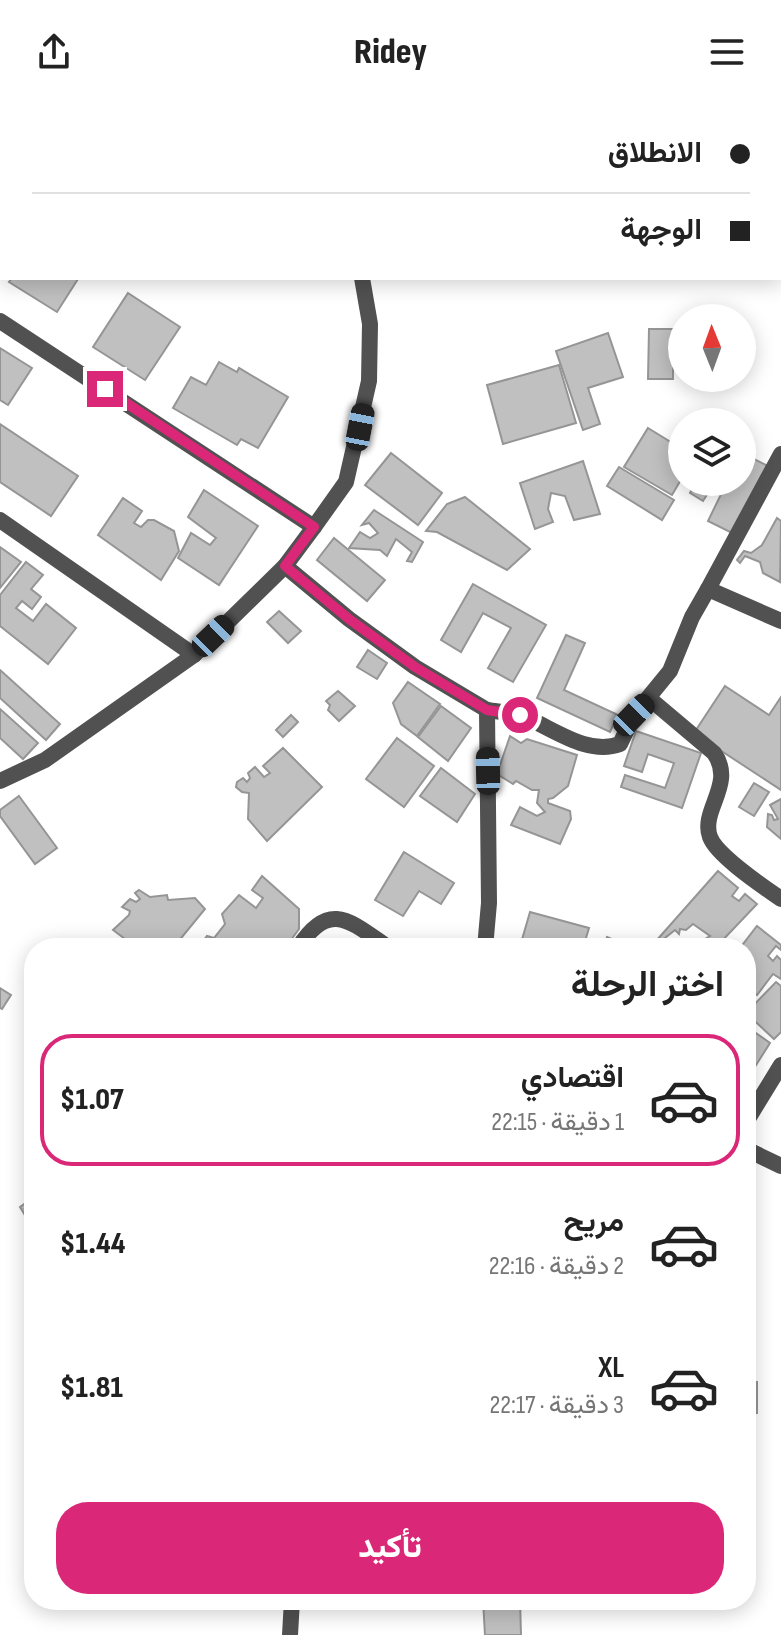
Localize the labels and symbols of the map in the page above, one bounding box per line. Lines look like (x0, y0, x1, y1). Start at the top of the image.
north arrow (668, 304, 756, 392)
route end (87, 371, 123, 407)
car (344, 401, 376, 453)
car (187, 611, 239, 661)
car (609, 689, 659, 741)
route start (502, 697, 538, 733)
car (476, 747, 500, 795)

